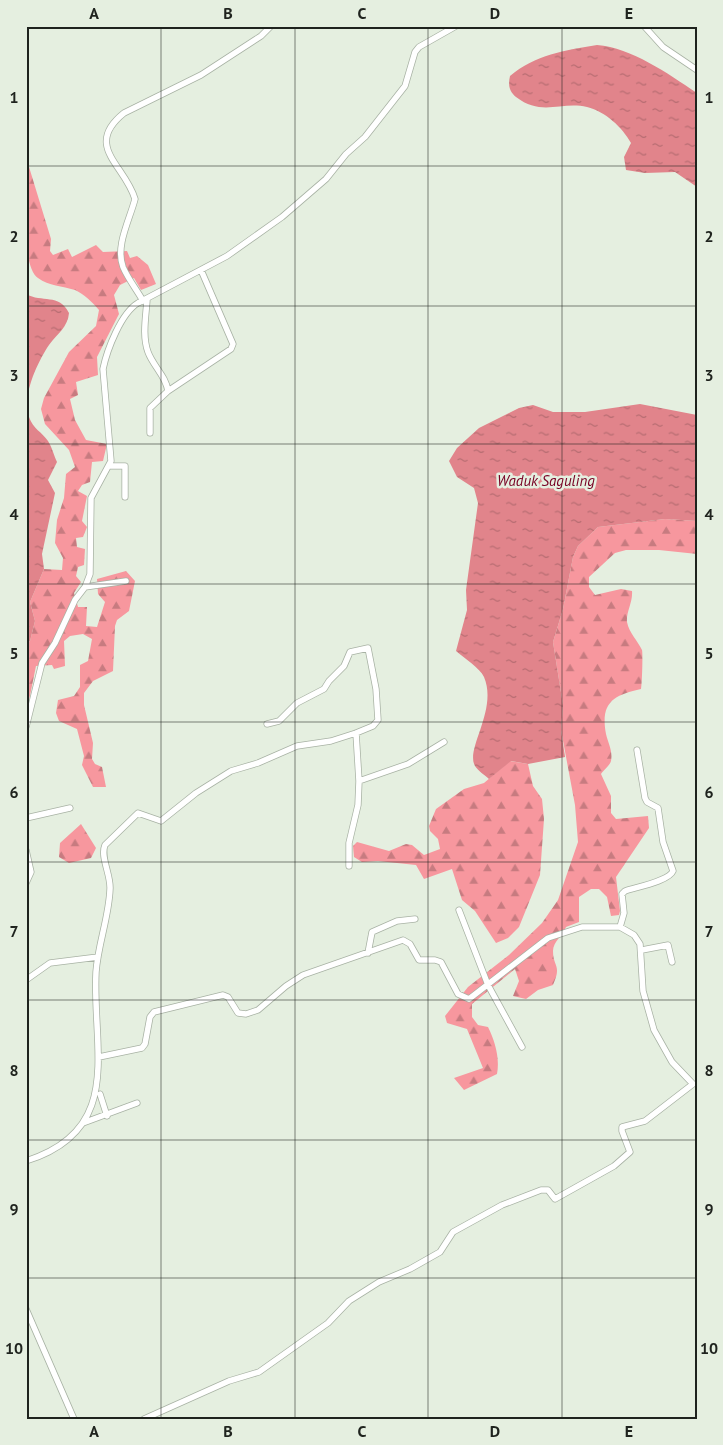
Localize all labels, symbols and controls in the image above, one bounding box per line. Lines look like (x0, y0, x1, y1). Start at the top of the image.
text: A (89, 3, 99, 23)
text: B (223, 3, 233, 23)
text: C (358, 3, 367, 23)
text: D (490, 3, 500, 23)
text: E (625, 3, 633, 23)
text: 1 (9, 87, 19, 107)
text: 1 (704, 87, 714, 107)
text: 2 (9, 226, 19, 246)
text: 2 (704, 226, 714, 246)
text: 3 (9, 365, 19, 385)
text: 3 (704, 365, 714, 385)
water label: Waduk Saguling (497, 471, 595, 490)
text: 4 (9, 504, 19, 524)
text: 4 (704, 504, 714, 524)
text: 5 (9, 643, 19, 663)
text: 5 (704, 643, 714, 663)
text: 6 (9, 782, 19, 802)
text: 6 (704, 782, 714, 802)
text: 7 (9, 921, 19, 941)
text: 7 (704, 921, 714, 941)
text: 8 (9, 1060, 19, 1080)
text: 8 (704, 1060, 714, 1080)
text: 9 (9, 1199, 19, 1219)
text: 9 (704, 1199, 714, 1219)
text: 10 (5, 1338, 23, 1358)
text: 10 (700, 1338, 718, 1358)
text: A (89, 1421, 99, 1441)
text: B (223, 1421, 233, 1441)
text: C (358, 1421, 367, 1441)
text: D (490, 1421, 500, 1441)
text: E (625, 1421, 633, 1441)

